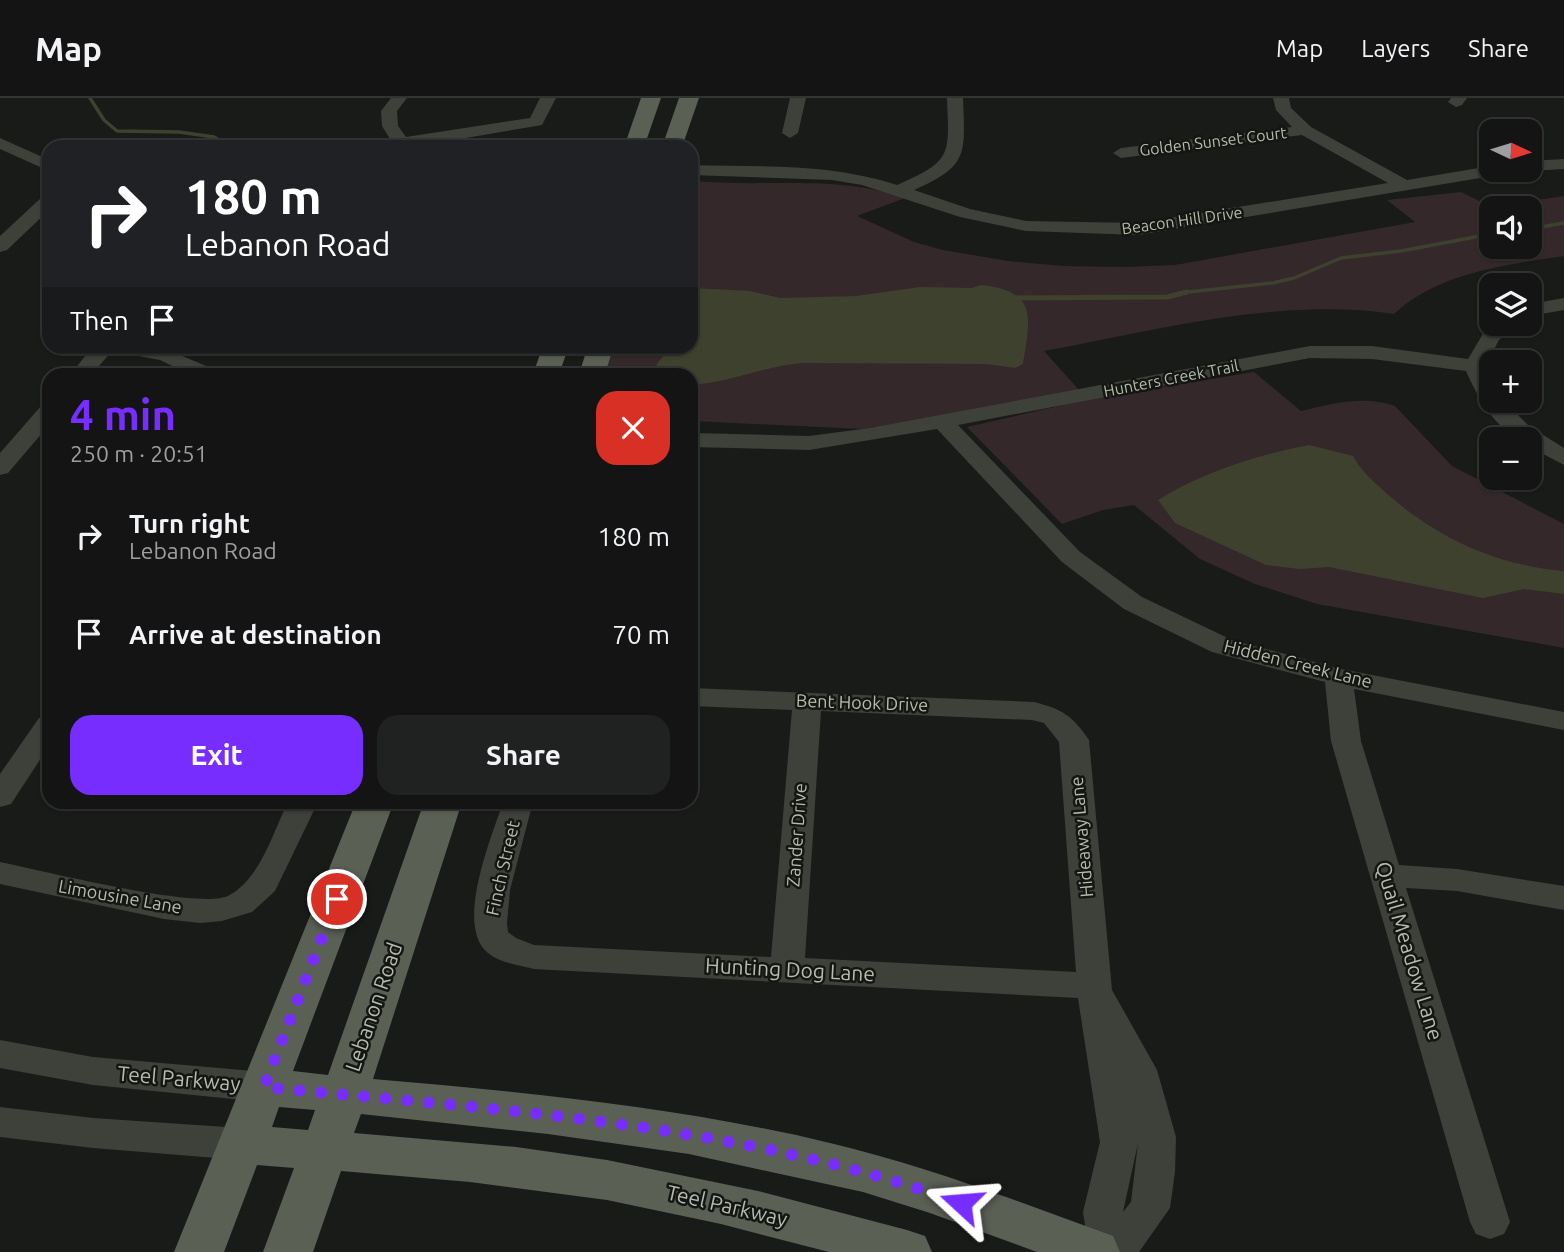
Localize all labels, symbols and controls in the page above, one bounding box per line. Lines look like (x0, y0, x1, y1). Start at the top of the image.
text: Map (35, 30, 102, 67)
text: Map (1276, 35, 1323, 62)
text: Layers (1361, 35, 1430, 62)
text: Share (1468, 35, 1529, 62)
north arrow (1479, 119, 1542, 182)
map controls (1479, 119, 1542, 490)
street label: Golden Sunset Court (1138, 123, 1288, 159)
icon: right (70, 168, 161, 259)
text: 180 m (185, 168, 322, 223)
button: sound (1479, 196, 1542, 259)
street label: Beacon Hill Drive (1120, 203, 1244, 237)
text: Lebanon Road (185, 226, 390, 262)
button: layers (1479, 273, 1542, 336)
icon: arrive (143, 301, 181, 339)
text: Then (70, 306, 129, 335)
button: + (1479, 350, 1542, 413)
street label: Hunters Creek Trail (1102, 356, 1240, 400)
text: 4 min (70, 391, 176, 438)
button: close (596, 391, 670, 465)
button: − (1479, 427, 1542, 490)
text: 250 m · 20:51 (70, 441, 208, 466)
text: Turn right (129, 509, 250, 538)
icon: right (70, 517, 108, 555)
text: 180 m (598, 522, 670, 551)
text: Lebanon Road (129, 538, 277, 563)
icon: arrive (70, 615, 108, 653)
text: Arrive at destination (129, 620, 382, 649)
text: 70 m (612, 620, 670, 649)
street label: Hidden Creek Lane (1222, 635, 1374, 691)
street label: Bent Hook Drive (796, 690, 928, 714)
button: Exit (70, 715, 363, 795)
button: Share (377, 715, 670, 795)
street label: Hideaway Lane (1066, 776, 1096, 898)
street label: Zander Drive (782, 783, 810, 887)
street label: Finch Street (481, 818, 523, 917)
street label: Quail Meadow Lane (1371, 858, 1449, 1043)
pin (307, 869, 367, 929)
street label: Limousine Lane (57, 875, 183, 917)
icon: arrive (318, 880, 356, 918)
street label: Lebanon Road (340, 939, 406, 1074)
street label: Hunting Dog Lane (705, 953, 876, 985)
street label: Teel Parkway (117, 1061, 241, 1095)
position arrow (924, 1166, 998, 1240)
street label: Teel Parkway (665, 1179, 790, 1231)

